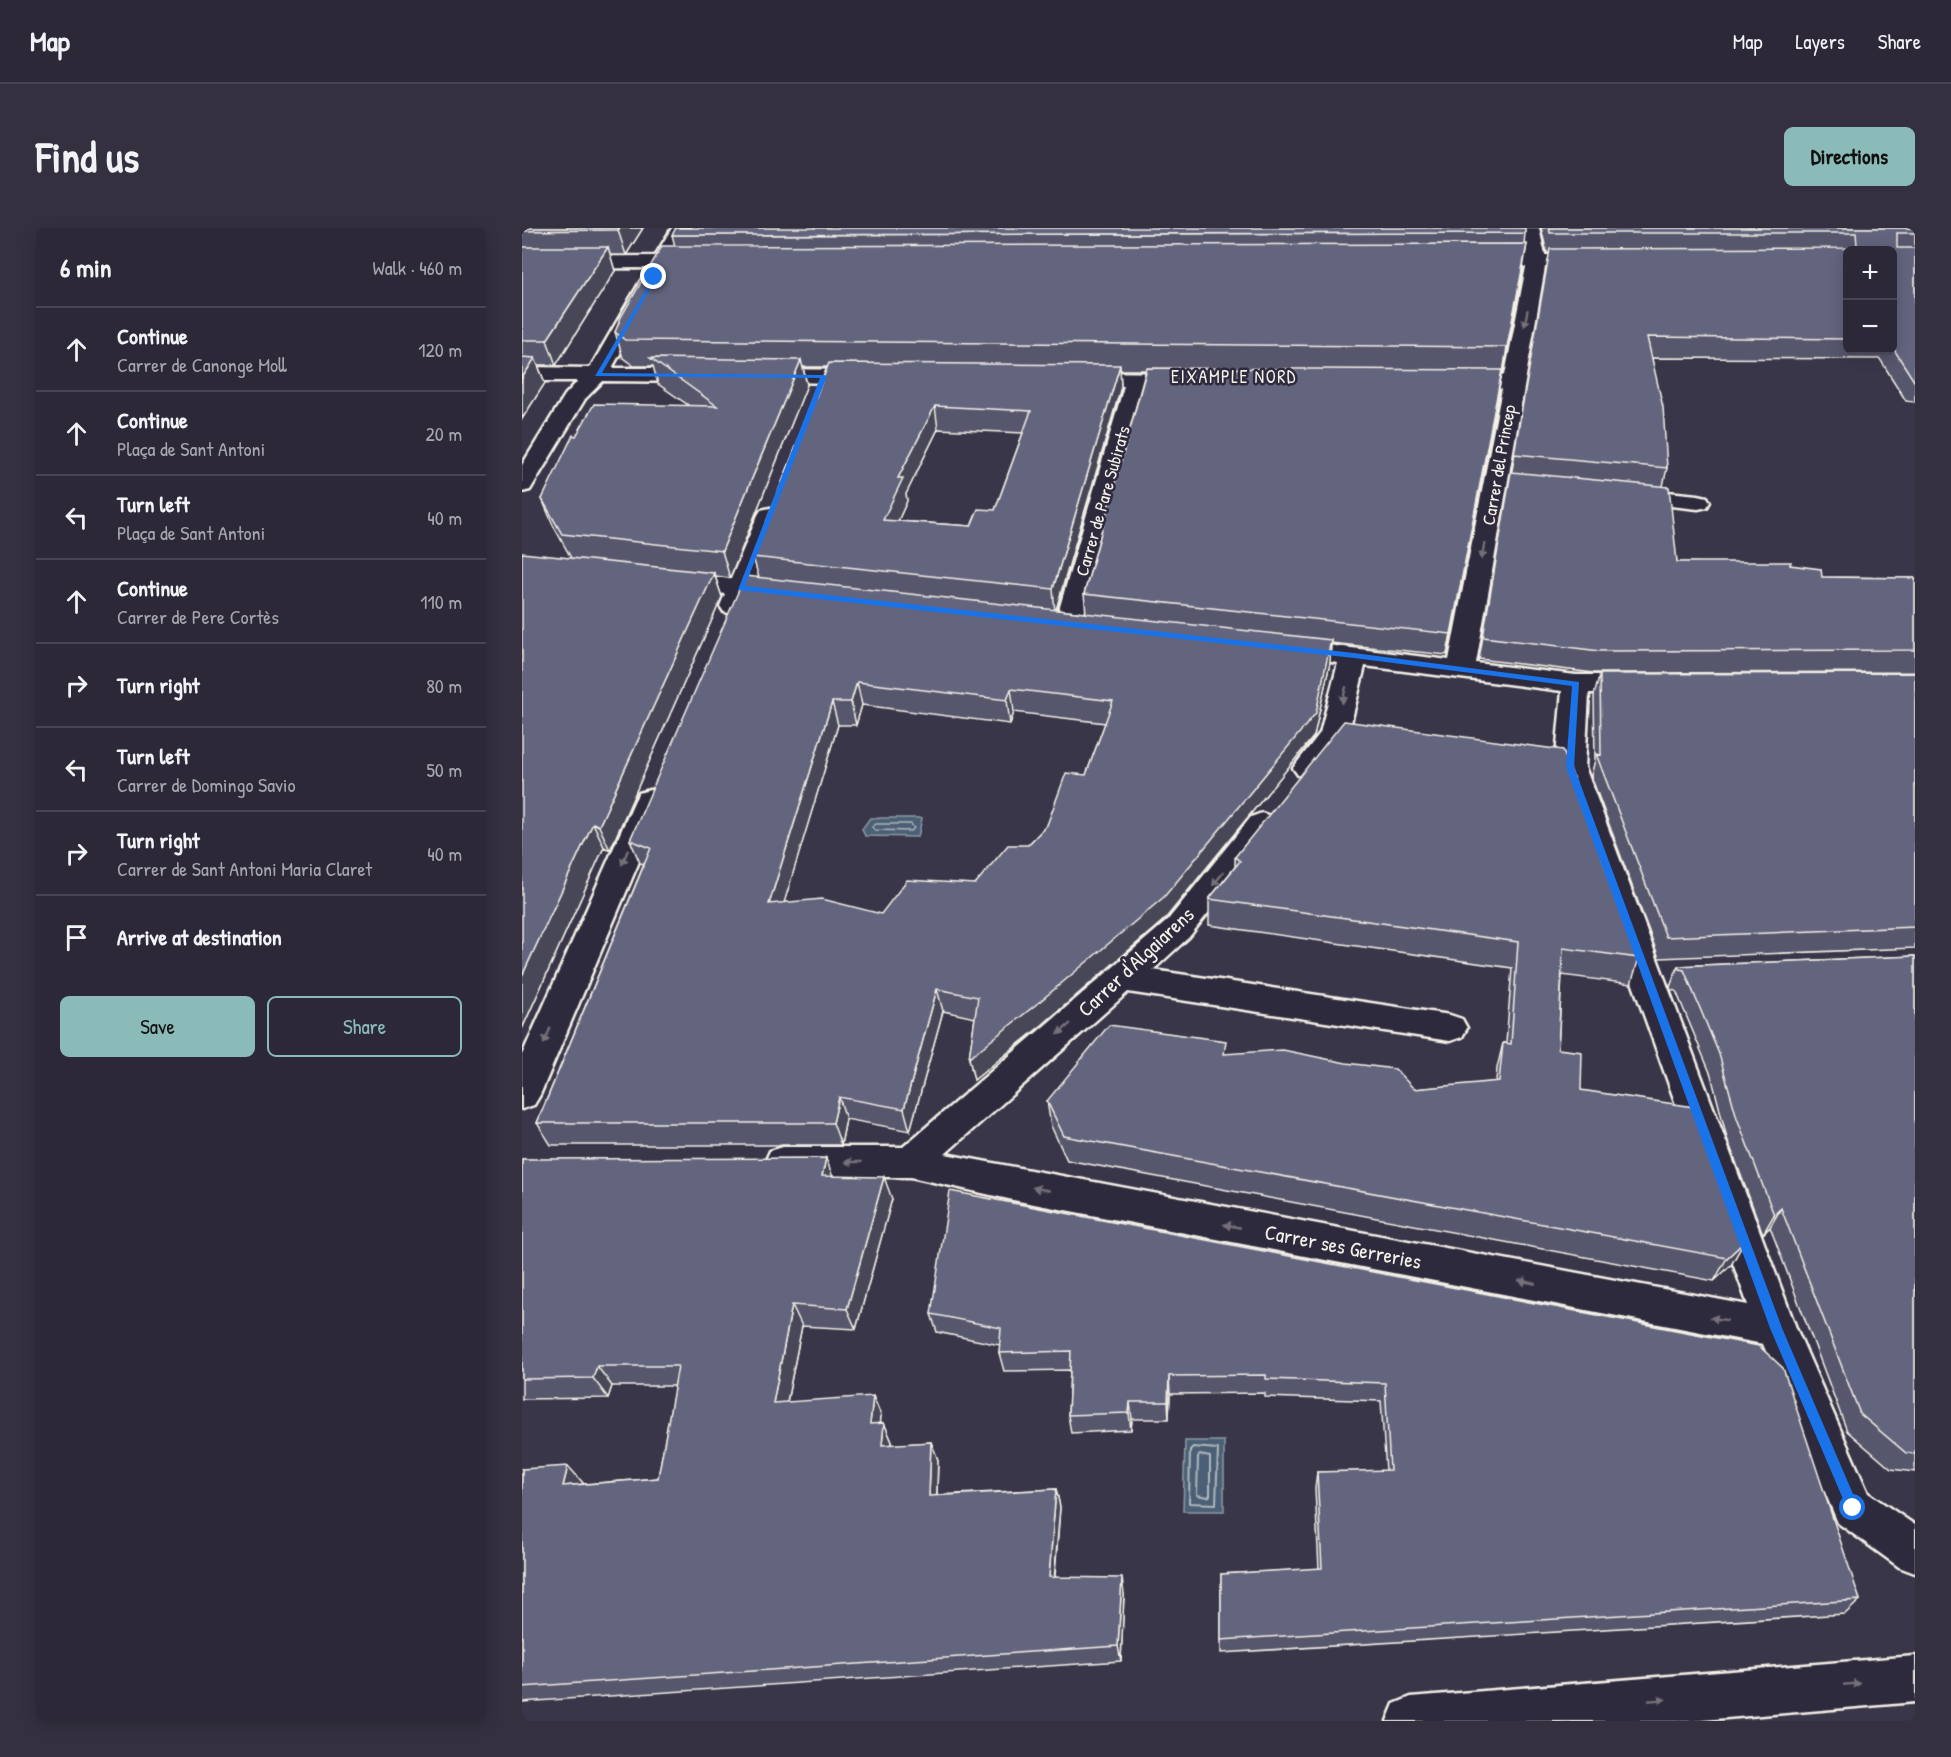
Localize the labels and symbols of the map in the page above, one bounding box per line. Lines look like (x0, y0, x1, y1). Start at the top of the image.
route end (640, 263, 666, 289)
one-way arrow (1521, 309, 1530, 328)
district label: EIXAMPLE NORD (1171, 364, 1297, 389)
street label: Carrer del Princep (1476, 403, 1521, 527)
street label: Carrer de Pare Subirats (1069, 423, 1136, 579)
one-way arrow (1478, 542, 1487, 561)
one-way arrow (1339, 686, 1349, 704)
one-way arrow (620, 849, 630, 867)
one-way arrow (1212, 871, 1225, 887)
street label: Carrer d'Algaiarens (1071, 900, 1200, 1023)
one-way arrow (1056, 1022, 1071, 1035)
one-way arrow (543, 1028, 552, 1045)
one-way arrow (843, 1157, 862, 1167)
one-way arrow (1031, 1184, 1050, 1193)
street label: Carrer ses Gerreries (1262, 1217, 1424, 1276)
one-way arrow (1223, 1221, 1242, 1230)
one-way arrow (1517, 1277, 1536, 1286)
one-way arrow (1709, 1314, 1728, 1323)
route start (1839, 1494, 1865, 1520)
one-way arrow (1842, 1679, 1861, 1689)
one-way arrow (1648, 1696, 1667, 1705)

